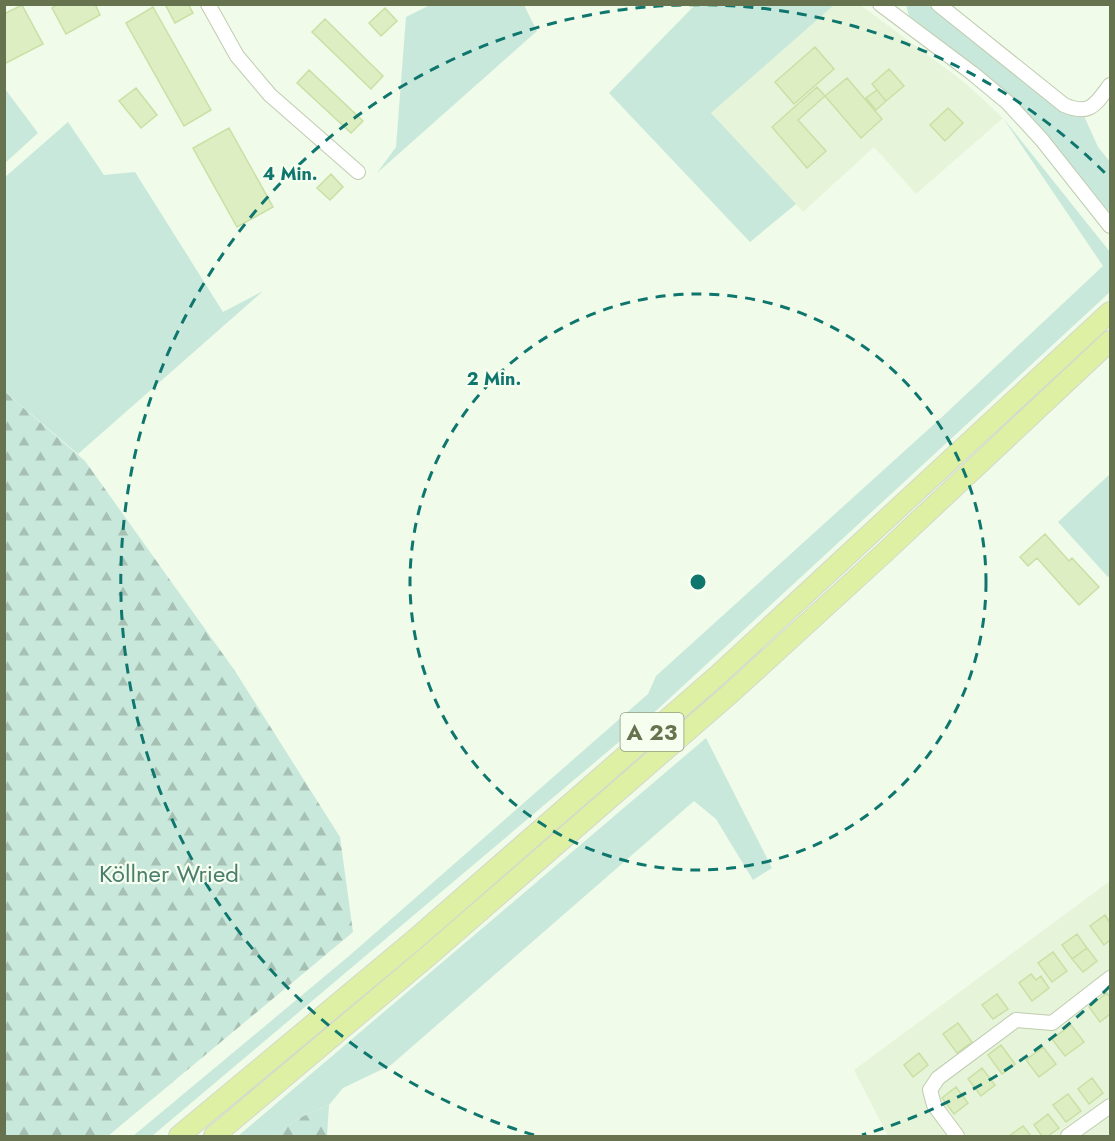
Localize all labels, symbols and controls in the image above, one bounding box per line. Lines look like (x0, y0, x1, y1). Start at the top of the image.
text: 4 Min. (262, 161, 318, 187)
text: 2 Min. (467, 366, 521, 392)
centre of rings (688, 572, 708, 592)
road number: A 23 (620, 713, 684, 751)
park label: Köllner Wried (99, 856, 239, 891)

